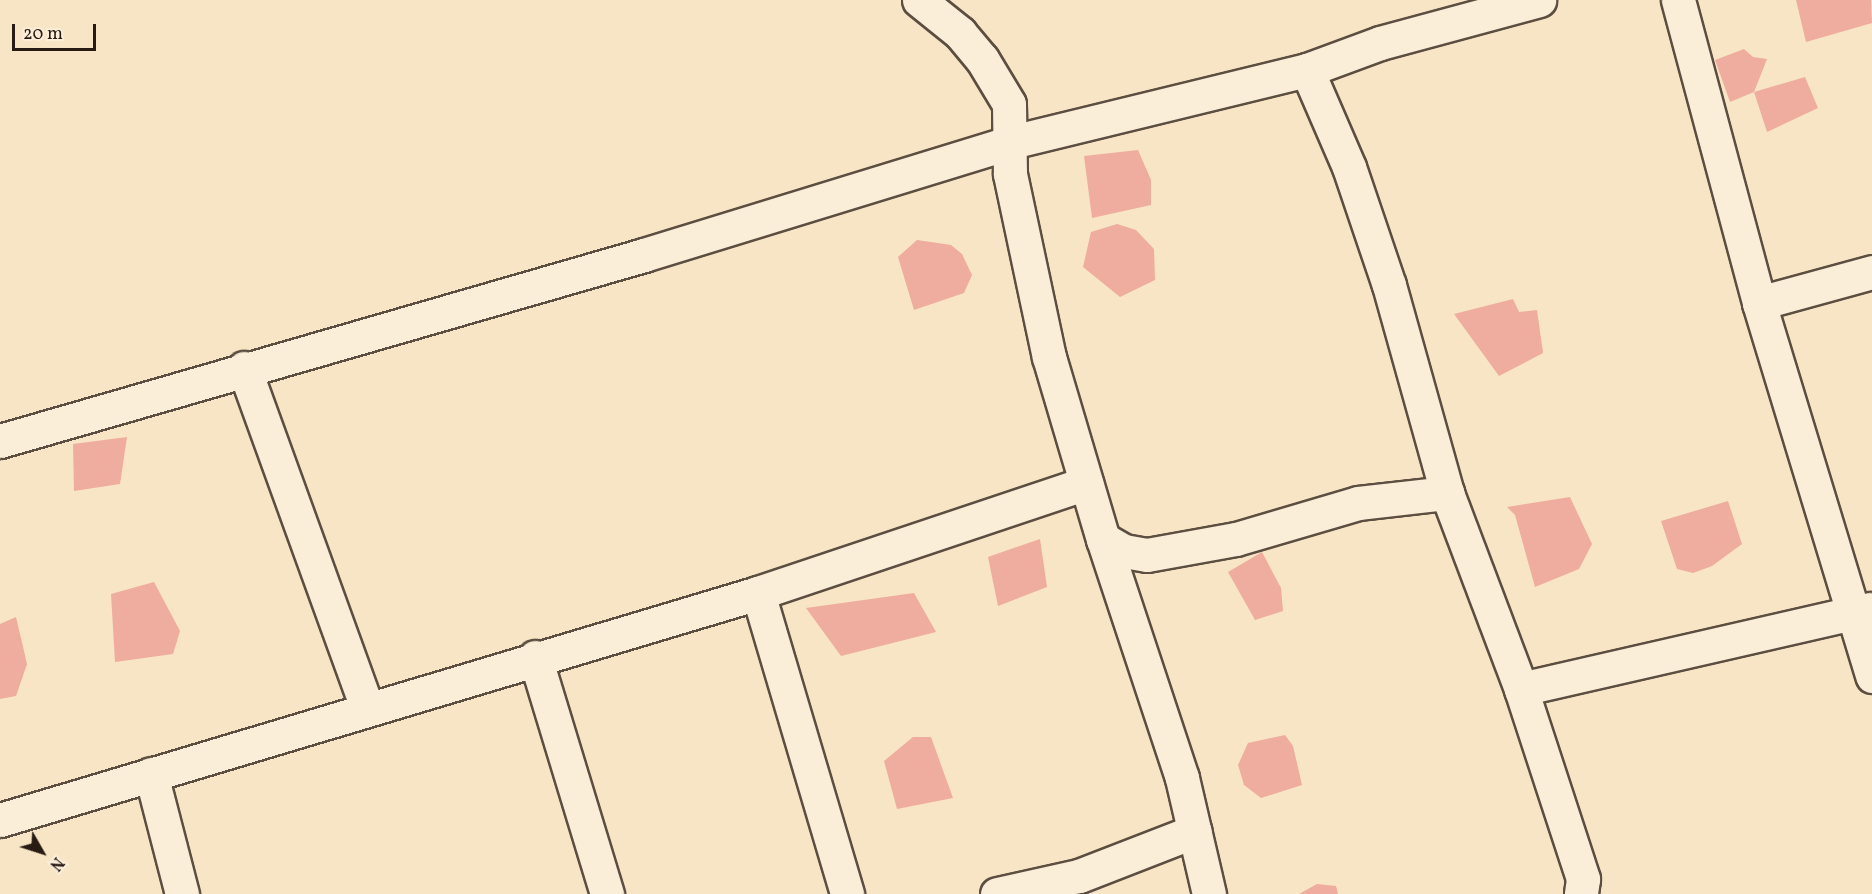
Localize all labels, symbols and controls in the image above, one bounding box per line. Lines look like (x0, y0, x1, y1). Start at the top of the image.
scale bar (15, 12, 99, 50)
text: 20 m (23, 22, 63, 47)
north arrow (12, 822, 72, 882)
text: N (44, 852, 68, 875)

